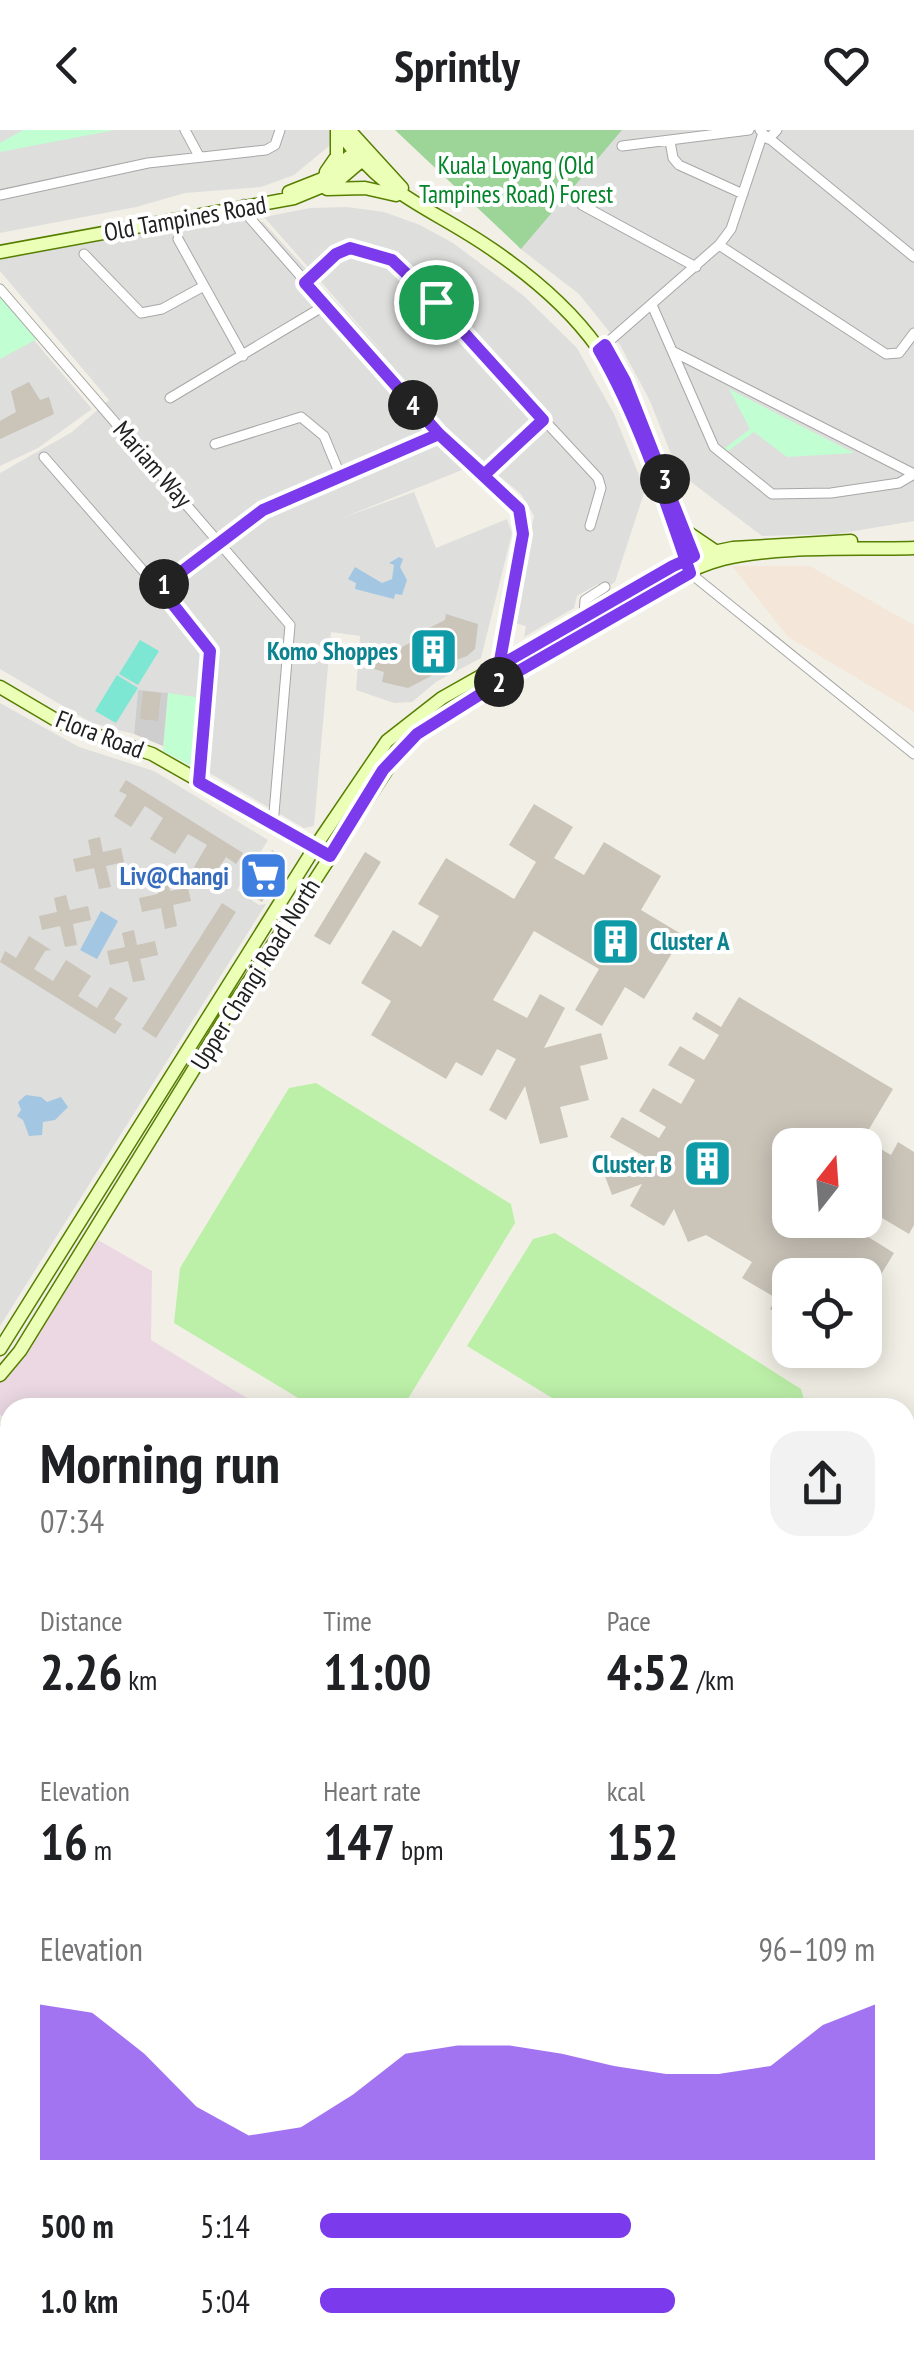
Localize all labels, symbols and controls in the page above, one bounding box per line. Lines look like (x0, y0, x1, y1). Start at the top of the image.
text: Sprintly (394, 36, 520, 94)
icon: back (40, 38, 95, 93)
icon: heart (819, 38, 874, 93)
park label: Kuala Loyang (Old Tampines Road) Forest (419, 149, 613, 210)
street label: Old Tampines Road (101, 188, 269, 248)
pin (394, 260, 479, 345)
icon: arrive (409, 275, 464, 330)
pin: 4 (388, 380, 438, 430)
text: 4 (406, 386, 420, 423)
street label: Mariam Way (107, 414, 200, 514)
pin: 3 (640, 454, 690, 504)
text: 3 (658, 460, 672, 497)
pin: 1 (139, 559, 189, 609)
text: 1 (157, 565, 171, 602)
building icon: Komo Shoppes (407, 625, 459, 677)
place label: Komo Shoppes (267, 635, 398, 667)
pin: 2 (474, 657, 524, 707)
text: 2 (492, 663, 506, 700)
street label: Flora Road (51, 703, 149, 765)
supermarket icon: Liv@Changi (238, 850, 290, 902)
place label: Liv@Changi (120, 860, 229, 892)
street label: Upper Changi Road North (183, 872, 327, 1076)
building icon: Cluster A (589, 915, 641, 967)
place label: Cluster A (650, 925, 730, 957)
north arrow (772, 1128, 882, 1238)
map controls (772, 1128, 882, 1368)
building icon: Cluster B (681, 1138, 733, 1190)
place label: Cluster B (592, 1148, 672, 1180)
button: locate (772, 1258, 882, 1368)
text: Morning run (40, 1427, 280, 1498)
button: share (770, 1431, 875, 1536)
text: 07:34 (40, 1500, 104, 1542)
text: Distance (40, 1602, 123, 1639)
text: Time (323, 1602, 372, 1639)
text: Pace (607, 1602, 651, 1639)
text: 2.26 (40, 1639, 122, 1704)
text: 11:00 (323, 1639, 431, 1704)
text: 4:52 (607, 1639, 691, 1704)
text: km (122, 1661, 157, 1698)
text: /km (691, 1661, 734, 1698)
text: Elevation (40, 1772, 130, 1809)
text: Heart rate (323, 1772, 421, 1809)
text: kcal (607, 1772, 645, 1809)
text: 16 (40, 1809, 88, 1874)
text: 147 (323, 1809, 395, 1874)
text: 152 (607, 1809, 678, 1874)
text: m (88, 1831, 112, 1868)
text: bpm (395, 1831, 444, 1868)
text: Elevation (40, 1928, 143, 1970)
text: 96–109 m (758, 1928, 875, 1970)
text: 500 m (40, 2205, 114, 2247)
text: 5:14 (200, 2205, 250, 2247)
text: 1.0 km (40, 2280, 118, 2322)
text: 5:04 (200, 2280, 250, 2322)

